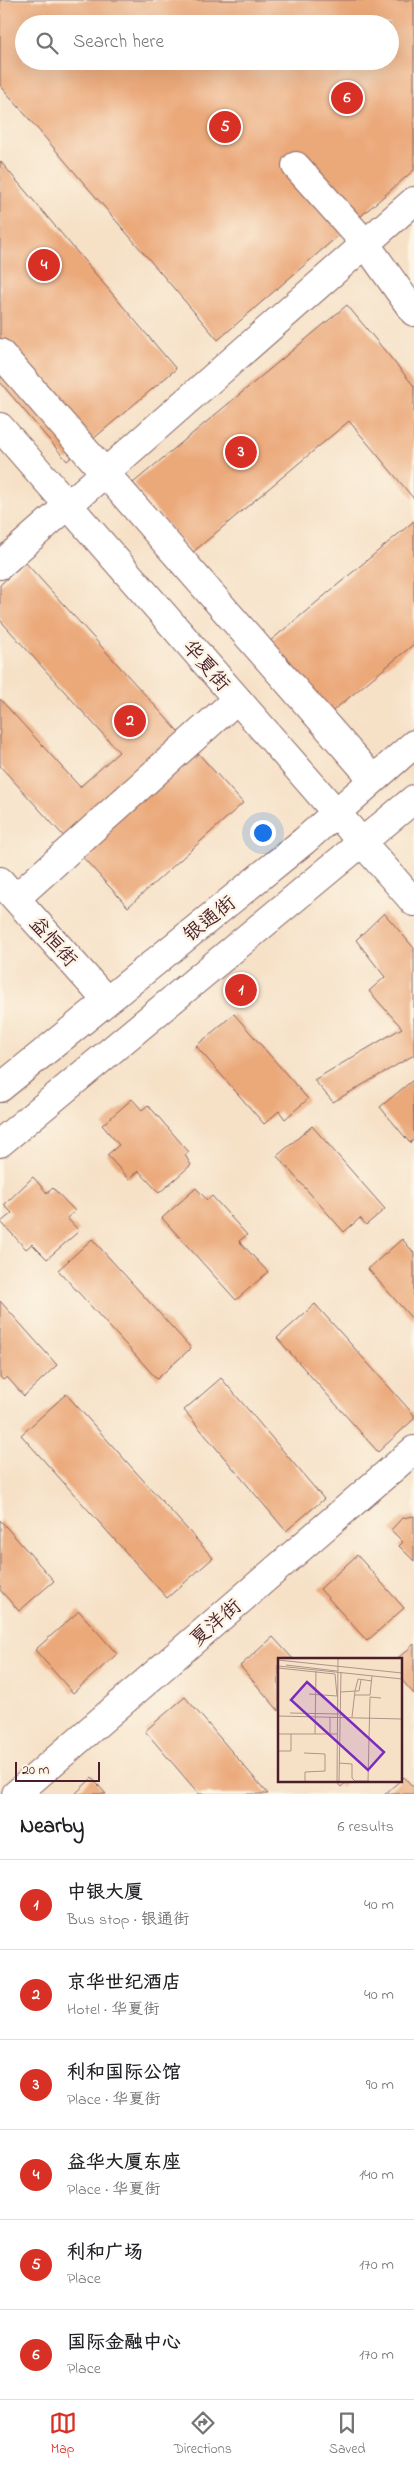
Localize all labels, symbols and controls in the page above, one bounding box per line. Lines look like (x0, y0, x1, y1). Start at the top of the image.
search box (15, 15, 399, 70)
icon: search (33, 29, 61, 57)
text: Search here (73, 29, 164, 56)
pin: 6 (331, 79, 363, 117)
pin: 5 (209, 108, 241, 146)
pin: 4 (28, 246, 60, 284)
pin: 3 (225, 433, 257, 471)
street label: 华夏街 (174, 634, 236, 699)
pin: 2 (114, 702, 146, 740)
your location (250, 820, 276, 846)
street label: 银通街 (178, 890, 243, 950)
street label: 益恒街 (21, 911, 83, 975)
pin: 1 (225, 971, 257, 1009)
street label: 夏洋街 (184, 1593, 249, 1655)
inset map (278, 1658, 402, 1782)
scale bar (15, 1759, 100, 1782)
text: 20 m (22, 1760, 49, 1781)
text: Nearby (20, 1812, 84, 1842)
text: 6 results (337, 1815, 394, 1839)
text: 中银大厦 (67, 1880, 143, 1907)
text: 1 (33, 1893, 39, 1917)
text: 40 m (364, 1893, 394, 1917)
text: Bus stop · 银通街 (67, 1908, 189, 1932)
text: 京华世纪酒店 (67, 1970, 181, 1997)
text: 2 (32, 1983, 40, 2007)
text: 40 m (364, 1983, 394, 2007)
text: Hotel · 华夏街 (67, 1998, 159, 2022)
text: 利和国际公馆 (67, 2060, 181, 2087)
text: 3 (33, 2073, 39, 2097)
text: 90 m (366, 2073, 394, 2097)
text: Place · 华夏街 (67, 2088, 160, 2112)
text: 益华大厦东座 (67, 2150, 181, 2177)
text: 4 (33, 2163, 39, 2187)
text: 140 m (359, 2163, 394, 2187)
text: Place · 华夏街 (67, 2178, 160, 2202)
text: 利和广场 (67, 2240, 143, 2267)
text: 5 (31, 2253, 41, 2277)
text: 170 m (359, 2253, 394, 2277)
text: Place (67, 2267, 101, 2291)
text: 国际金融中心 (67, 2330, 181, 2357)
text: 6 (32, 2343, 40, 2367)
text: 170 m (359, 2343, 394, 2367)
text: Place (67, 2357, 101, 2381)
tab: Map (49, 2409, 77, 2460)
tab: Directions (174, 2409, 232, 2460)
tab: Saved (329, 2409, 365, 2460)

